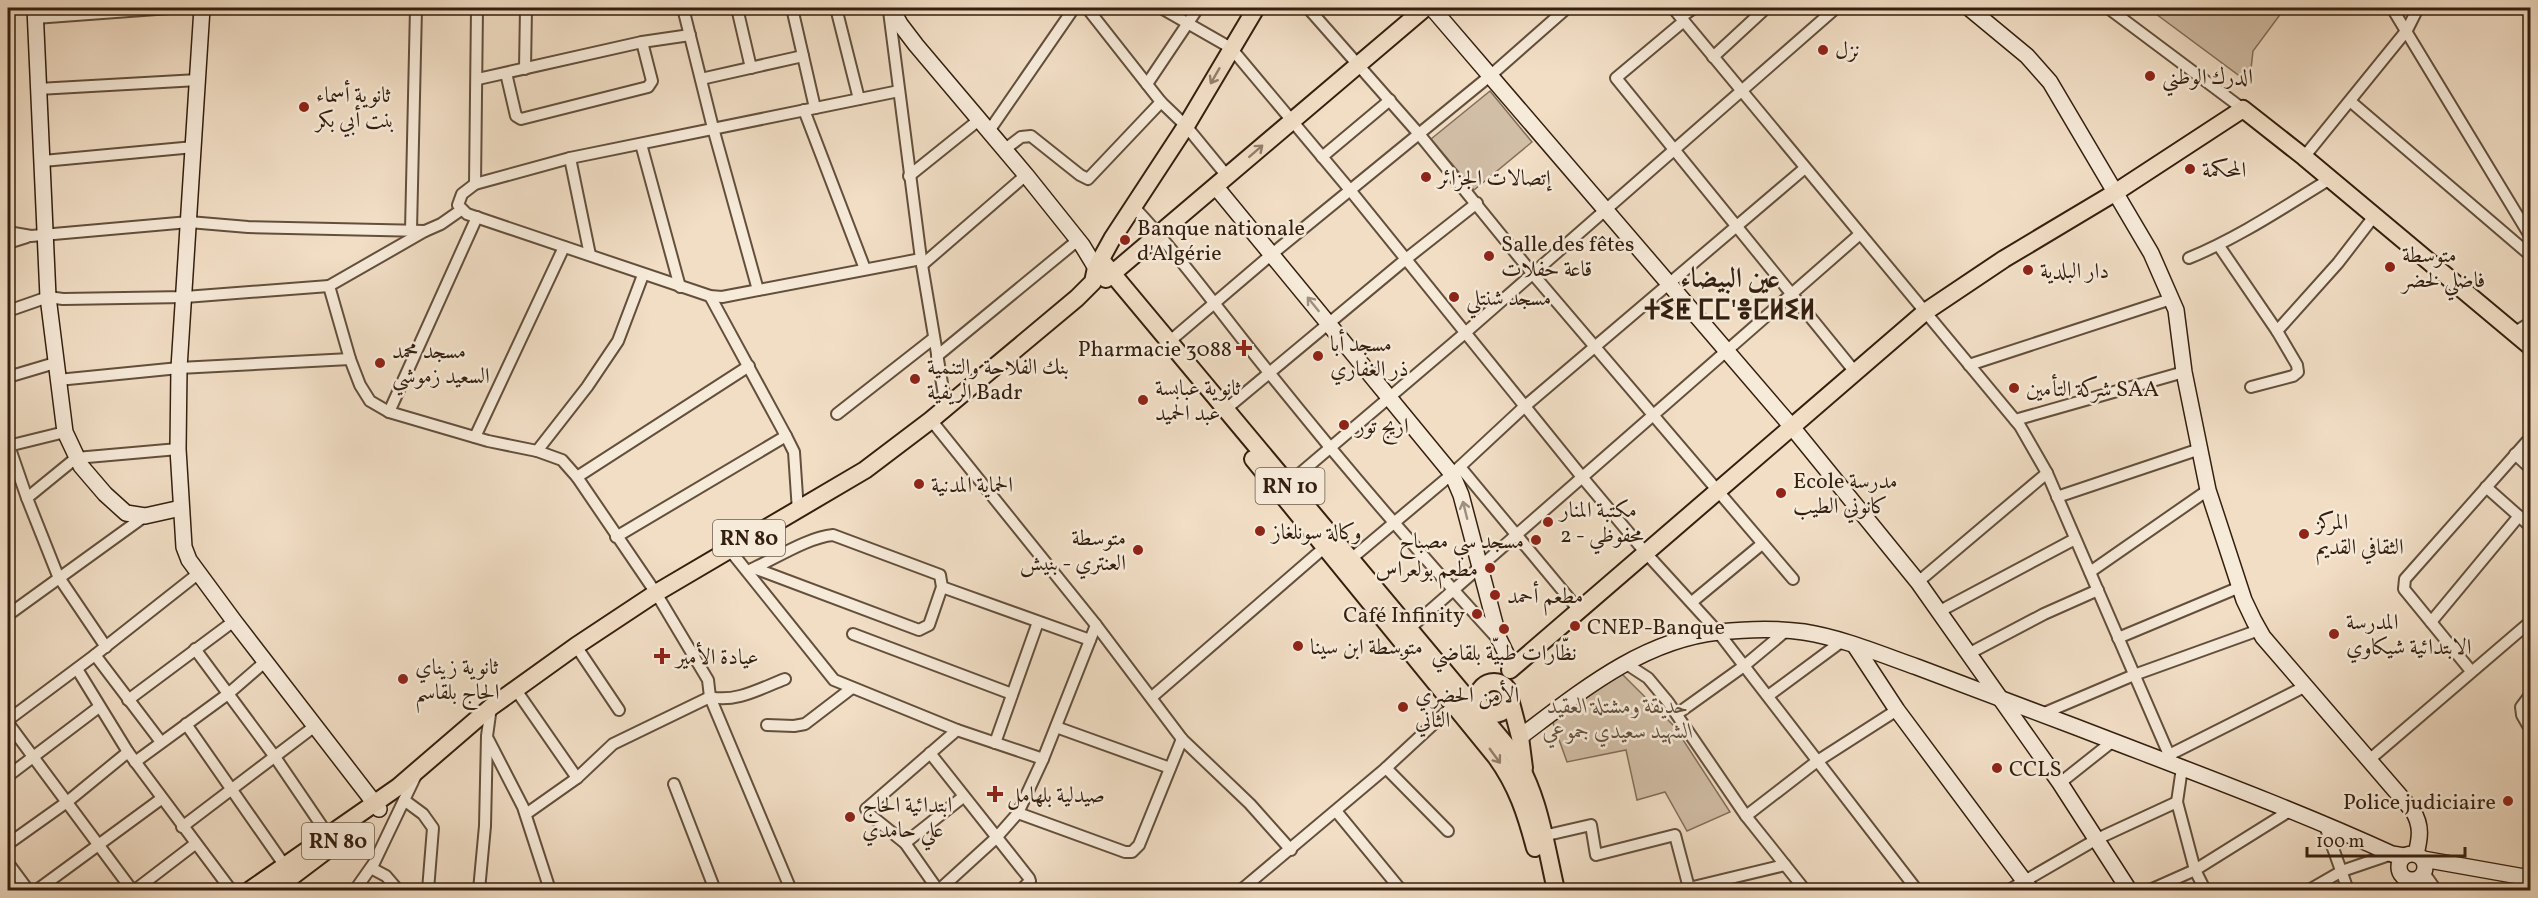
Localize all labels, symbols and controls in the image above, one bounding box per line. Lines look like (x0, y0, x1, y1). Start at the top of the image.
place label: نزل (1835, 37, 1860, 68)
marker: نزل (1816, 43, 1830, 57)
place label: الدرك الوطني (2162, 63, 2253, 97)
one-way arrow (1209, 67, 1221, 84)
marker: الدرك الوطني (2143, 69, 2157, 83)
place label: ثانوية أسماء بنت أبي بكر (314, 79, 395, 138)
marker: ثانوية أسماء بنت أبي بكر (297, 100, 311, 114)
one-way arrow (1248, 144, 1263, 158)
place label: المحكمة (2202, 156, 2246, 187)
marker: المحكمة (2183, 162, 2197, 176)
place label: إتصالات الجزائر (1436, 164, 1552, 195)
marker: إتصالات الجزائر (1419, 170, 1433, 184)
place label: Banque nationale d'Algérie (1137, 214, 1305, 270)
place label: Salle des fêtes قاعة حفلات (1501, 230, 1634, 286)
marker: Banque nationale d'Algérie (1118, 233, 1132, 247)
place label: متوسطة فاضلي لخضر (2400, 241, 2485, 301)
marker: Salle des fêtes قاعة حفلات (1482, 249, 1496, 263)
place label: دار البلدية (2040, 257, 2109, 288)
district label: عين البيضاء ⵜⵉⵟ ⵎⵎ'ⴻⵎⵍⵉⵍ (1645, 260, 1815, 331)
marker: متوسطة فاضلي لخضر (2383, 260, 2397, 274)
marker: دار البلدية (2021, 263, 2035, 277)
place label: مسجد شنتلي (1466, 284, 1551, 319)
marker: مسجد شنتلي (1447, 290, 1461, 304)
one-way arrow (1307, 296, 1320, 312)
place label: مسجد أبا ذر الغفاري (1330, 328, 1409, 386)
place label: Pharmacie 3088 (1078, 335, 1232, 366)
place label: مسجد محمد السعيد زموشي (392, 337, 490, 396)
marker: Pharmacie 3088 (1237, 341, 1251, 355)
marker: مسجد أبا ذر الغفاري (1311, 349, 1325, 363)
place label: بنك الفلاحة والتنمية الريفية Badr (927, 353, 1069, 409)
marker: مسجد محمد السعيد زموشي (373, 356, 387, 370)
marker: بنك الفلاحة والتنمية الريفية Badr (908, 372, 922, 386)
place label: شركة التأمين SAA (2026, 373, 2159, 406)
place label: ثانوية عبابسة عبد الحميد (1155, 374, 1241, 430)
marker: شركة التأمين SAA (2007, 381, 2021, 395)
marker: ثانوية عبابسة عبد الحميد (1136, 393, 1150, 407)
place label: اريج تور (1354, 412, 1409, 445)
marker: اريج تور (1337, 418, 1351, 432)
place label: Ecole مدرسة كانوني الطيب (1793, 467, 1898, 524)
road number: RN 10 (1256, 468, 1324, 504)
place label: الحماية المدنية (931, 471, 1013, 502)
marker: الحماية المدنية (912, 477, 926, 491)
marker: Ecole مدرسة كانوني الطيب (1774, 486, 1788, 500)
place label: مكتبة المنار 2 - محفوظي (1558, 496, 1644, 555)
one-way arrow (1458, 501, 1470, 520)
place label: المركز الثقافي القديم (2314, 508, 2404, 566)
marker: مكتبة المنار 2 - محفوظي (1541, 515, 1555, 529)
place label: وكالة سونلغاز (1270, 518, 1361, 549)
road number: RN 80 (713, 520, 785, 556)
place label: متوسطة العنتري - بنيش (1020, 524, 1126, 580)
marker: وكالة سونلغاز (1253, 524, 1267, 538)
place label: مسجد سي مصباح (1399, 527, 1524, 561)
marker: المركز الثقافي القديم (2297, 527, 2311, 541)
marker: مسجد سي مصباح (1529, 533, 1543, 547)
marker: متوسطة العنتري - بنيش (1131, 543, 1145, 557)
place label: مطعم بولعراس (1376, 555, 1478, 589)
marker: مطعم بولعراس (1483, 561, 1497, 575)
place label: مطعم أحمد (1507, 580, 1583, 616)
marker: مطعم أحمد (1488, 588, 1502, 602)
place label: Café Infinity (1343, 601, 1465, 632)
marker: Café Infinity (1470, 607, 1484, 621)
place label: المدرسة الابتدائية شيكاوي (2346, 608, 2471, 664)
place label: CNEP-Banque (1587, 613, 1725, 644)
marker: CNEP-Banque (1568, 619, 1582, 633)
marker: نظّارات طبيّة بلقاضي (1497, 622, 1511, 636)
marker: المدرسة الابتدائية شيكاوي (2327, 627, 2341, 641)
place label: متوسطة ابن سينا (1310, 633, 1423, 664)
place label: نظّارات طبيّة بلقاضي (1431, 637, 1577, 673)
marker: متوسطة ابن سينا (1291, 639, 1305, 653)
place label: عيادة الأمير (674, 641, 759, 674)
marker: عيادة الأمير (653, 647, 671, 665)
place label: ثانوية زيناي الحاج بلقاسم (415, 653, 500, 713)
marker: ثانوية زيناي الحاج بلقاسم (396, 672, 410, 686)
place label: الأمن الحضري الثاني (1415, 679, 1519, 738)
park label: حديقة ومشتلة العقيد الشهيد سعيدي جموعي (1542, 692, 1694, 749)
marker: الأمن الحضري الثاني (1396, 700, 1410, 714)
one-way arrow (1489, 747, 1502, 763)
place label: CCLS (2009, 755, 2062, 786)
marker: CCLS (1990, 761, 2004, 775)
place label: صيدلية بلهامل (1007, 781, 1105, 812)
marker: صيدلية بلهامل (988, 787, 1002, 801)
place label: Police judiciaire (2343, 788, 2496, 819)
place label: ابتدائية الحاج علي حامدي (862, 791, 952, 851)
marker: Police judiciaire (2501, 794, 2515, 808)
marker: ابتدائية الحاج علي حامدي (843, 810, 857, 824)
scale bar (2307, 820, 2464, 858)
road number: RN 80 (302, 823, 374, 859)
text: 100 m (2316, 830, 2365, 855)

